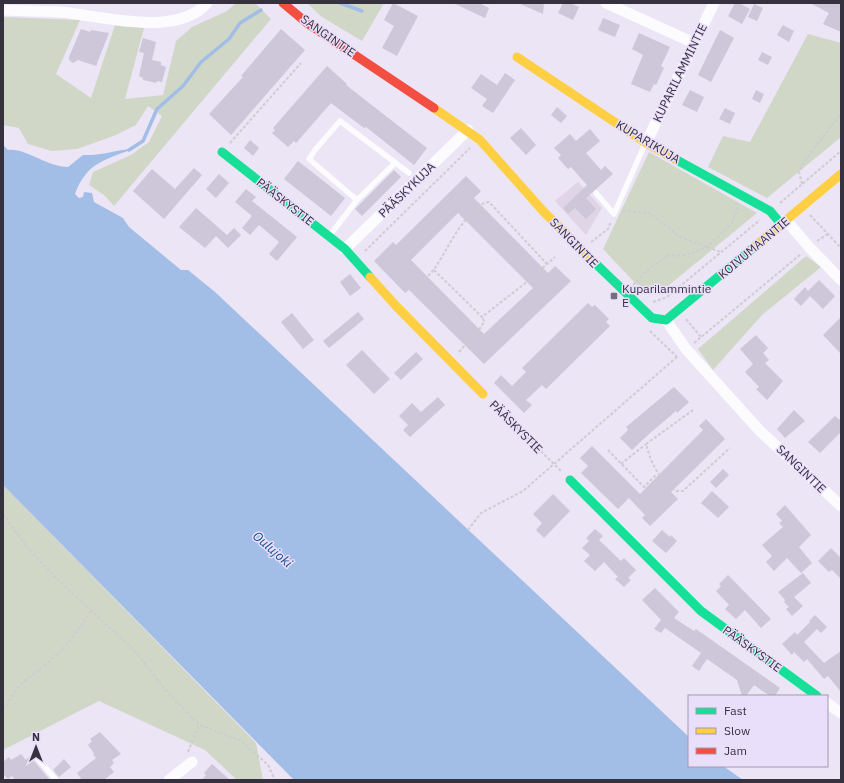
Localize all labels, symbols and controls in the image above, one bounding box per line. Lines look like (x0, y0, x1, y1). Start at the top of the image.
street label: SANGINTIE (298, 11, 359, 60)
street label: KUPARILAMMINTIE (649, 21, 710, 125)
street label: KUPARIKUJA (614, 117, 683, 167)
street label: PÄÄSKYKUJA (375, 159, 438, 220)
street label: PÄÄSKYSTIE (254, 174, 317, 229)
street label: KOIVUMAANTIE (715, 213, 792, 282)
street label: SANGINTIE (547, 215, 602, 271)
place label: Kuparilammintie E (622, 281, 712, 310)
marker: Kuparilammintie E (609, 291, 619, 301)
street label: PÄÄSKYSTIE (487, 397, 546, 456)
street label: SANGINTIE (773, 441, 829, 496)
water label: Oulujoki (249, 527, 297, 572)
street label: PÄÄSKYSTIE (720, 622, 785, 675)
legend (688, 695, 828, 767)
text: Fast (724, 703, 747, 718)
text: Slow (724, 723, 750, 738)
north arrow (16, 727, 56, 767)
text: N (32, 730, 40, 744)
text: Jam (724, 743, 747, 758)

